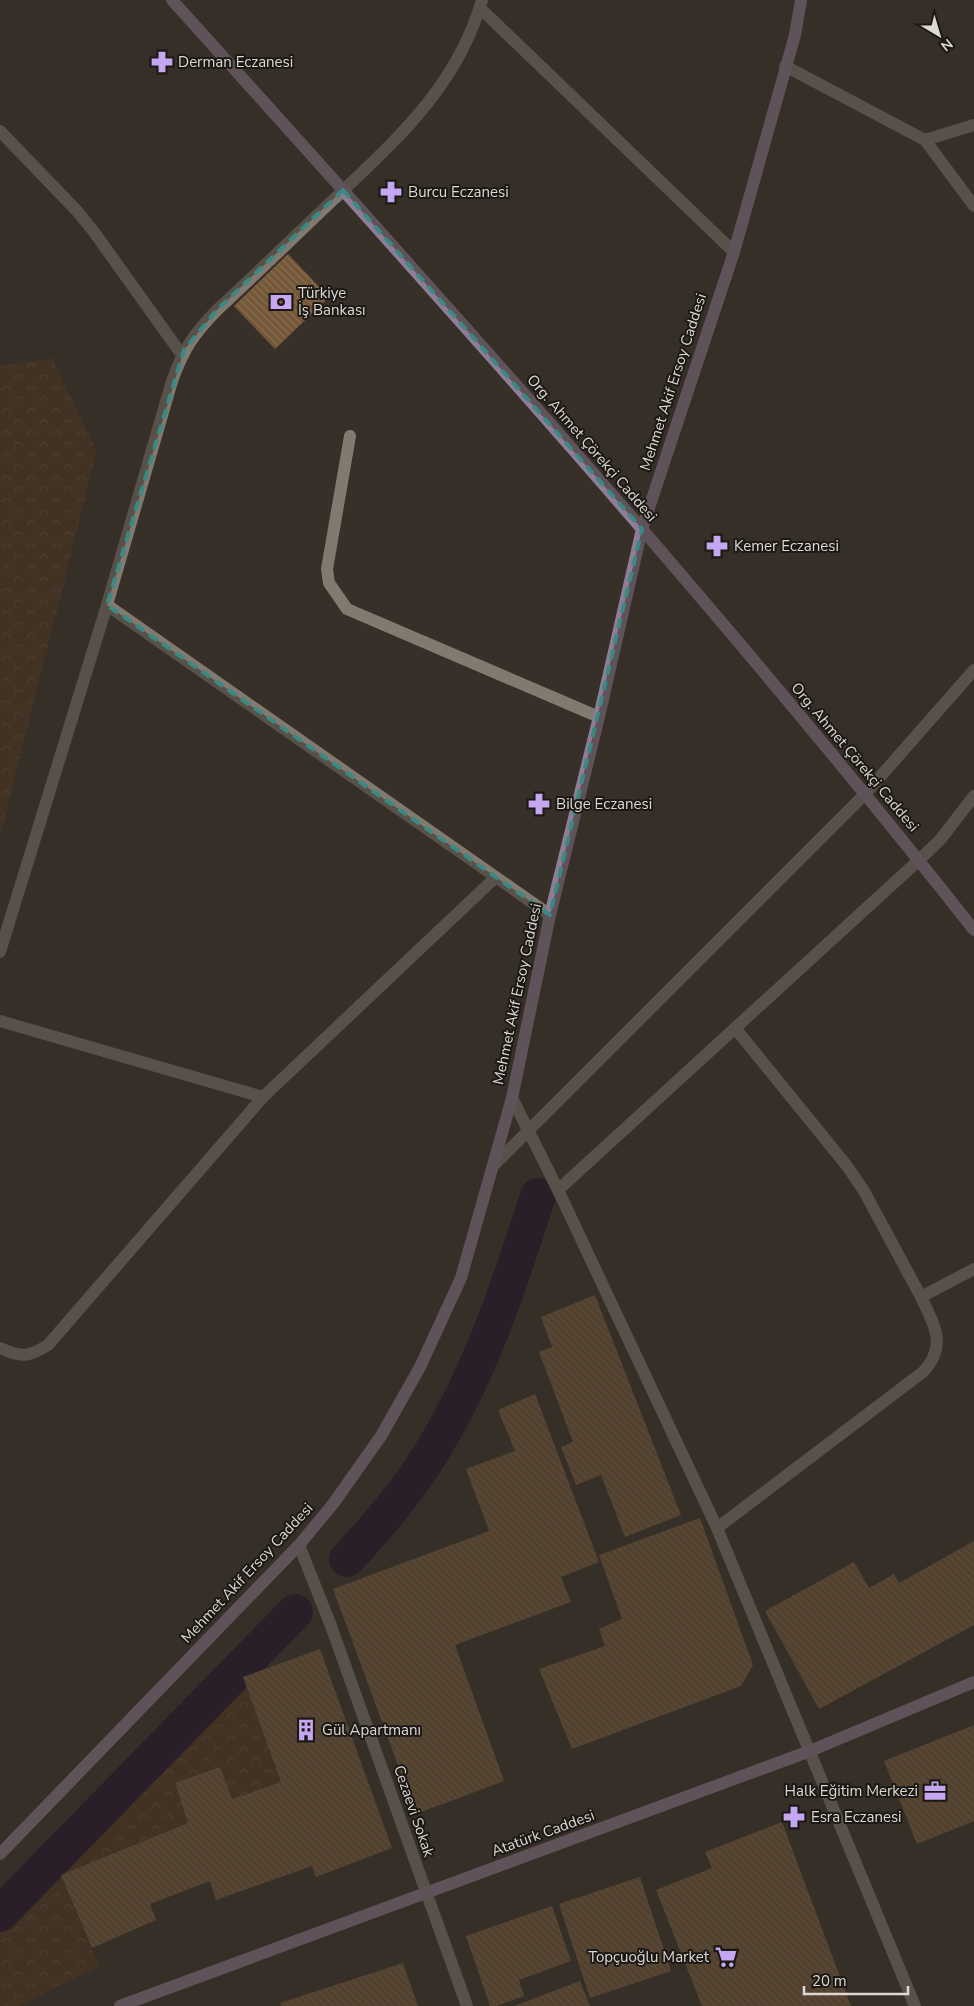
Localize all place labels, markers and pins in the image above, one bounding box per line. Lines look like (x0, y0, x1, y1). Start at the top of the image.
pharmacy icon: Derman Eczanesi (149, 49, 175, 75)
place label: Derman Eczanesi (178, 52, 293, 72)
pharmacy icon: Burcu Eczanesi (378, 179, 404, 205)
place label: Burcu Eczanesi (408, 182, 509, 202)
place label: Türkiye İş Bankası (298, 283, 366, 320)
bank icon: Türkiye İş Bankası (268, 289, 294, 315)
pharmacy icon: Kemer Eczanesi (704, 533, 730, 559)
place label: Kemer Eczanesi (734, 536, 839, 556)
pharmacy icon: Bilge Eczanesi (526, 791, 552, 817)
place label: Bilge Eczanesi (556, 794, 652, 814)
building icon: Gül Apartmanı (293, 1717, 319, 1743)
place label: Gül Apartmanı (322, 1720, 421, 1740)
office icon: Halk Eğitim Merkezi (922, 1778, 948, 1804)
place label: Halk Eğitim Merkezi (785, 1781, 918, 1801)
pharmacy icon: Esra Eczanesi (781, 1804, 807, 1830)
place label: Esra Eczanesi (811, 1807, 902, 1827)
supermarket icon: Topçuoğlu Market (713, 1944, 739, 1970)
place label: Topçuoğlu Market (588, 1947, 710, 1967)

